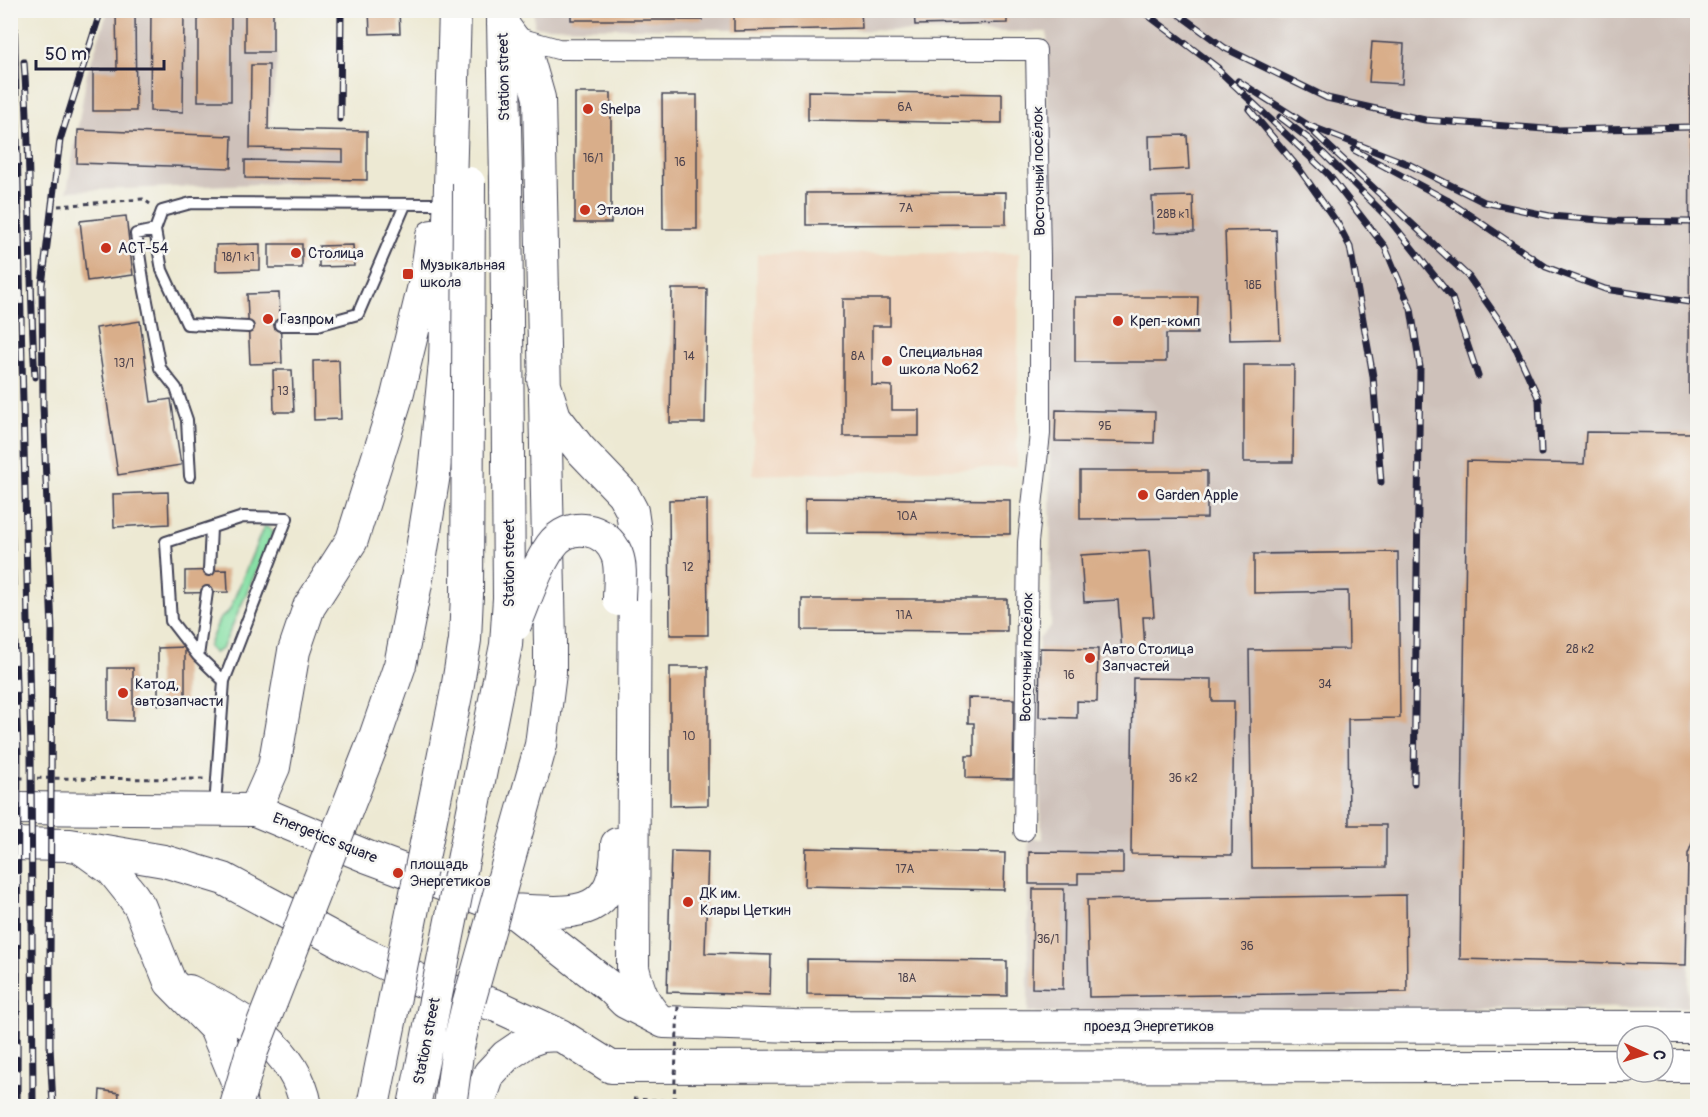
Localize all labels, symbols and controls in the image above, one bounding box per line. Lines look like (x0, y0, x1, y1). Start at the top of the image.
street label: Station street (494, 32, 514, 121)
scale bar (36, 33, 164, 71)
text: 50 m (45, 43, 87, 66)
place label: Shelpa (600, 100, 641, 119)
house number: 6А (898, 100, 913, 115)
marker: Shelpa (581, 102, 595, 116)
street label: Восточный посёлок (1028, 106, 1050, 236)
house number: 16/1 (583, 151, 603, 166)
house number: 16 (674, 155, 686, 170)
place label: Эталон (597, 201, 644, 220)
house number: 7А (899, 201, 913, 216)
marker: Эталон (578, 203, 592, 217)
house number: 28В к1 (1156, 207, 1190, 222)
place label: АСТ-54 (118, 239, 169, 258)
marker: АСТ-54 (99, 241, 113, 255)
place label: Столица (308, 244, 364, 263)
marker: Столица (289, 246, 303, 260)
house number: 18/1 к1 (221, 250, 255, 265)
place label: Музыкальная школа (420, 256, 505, 292)
marker: Музыкальная школа (401, 267, 415, 281)
house number: 18Б (1244, 278, 1262, 293)
place label: Газпром (280, 310, 334, 329)
marker: Газпром (261, 312, 275, 326)
place label: Креп-комп (1130, 312, 1200, 331)
marker: Креп-комп (1111, 314, 1125, 328)
place label: Специальная школа №62 (899, 343, 983, 379)
house number: 14 (683, 349, 695, 364)
house number: 8А (851, 349, 865, 364)
marker: Специальная школа №62 (880, 354, 894, 368)
house number: 13/1 (114, 356, 134, 371)
house number: 13 (277, 384, 289, 399)
house number: 9Б (1098, 419, 1112, 434)
place label: Garden Apple (1155, 486, 1239, 505)
marker: Garden Apple (1136, 488, 1150, 502)
house number: 10А (897, 509, 918, 524)
street label: Station street (500, 518, 519, 607)
house number: 12 (682, 560, 694, 575)
street label: Восточный посёлок (1016, 592, 1038, 722)
house number: 11А (895, 608, 913, 623)
place label: Авто Столица Запчастей (1102, 640, 1194, 676)
house number: 28 к2 (1566, 642, 1594, 657)
marker: Авто Столица Запчастей (1083, 651, 1097, 665)
house number: 16 (1063, 668, 1075, 683)
place label: Катод, автозапчасти (135, 675, 223, 711)
house number: 34 (1318, 677, 1332, 692)
marker: Катод, автозапчасти (116, 686, 130, 700)
house number: 10 (683, 729, 695, 744)
house number: 36 к2 (1168, 771, 1198, 786)
street label: Energetics square (270, 808, 381, 868)
place label: площадь Энергетиков (410, 855, 491, 891)
house number: 17А (896, 862, 915, 877)
marker: площадь Энергетиков (391, 866, 405, 880)
place label: ДК им. Клары Цеткин (699, 884, 791, 920)
marker: ДК им. Клары Цеткин (681, 895, 695, 909)
house number: 36/1 (1037, 932, 1059, 947)
house number: 36 (1240, 939, 1254, 954)
house number: 18А (898, 971, 916, 986)
street label: Station street (409, 995, 445, 1086)
street label: проезд Энергетиков (1084, 1017, 1214, 1036)
north arrow (1615, 1024, 1675, 1084)
text: С (1649, 1049, 1669, 1061)

